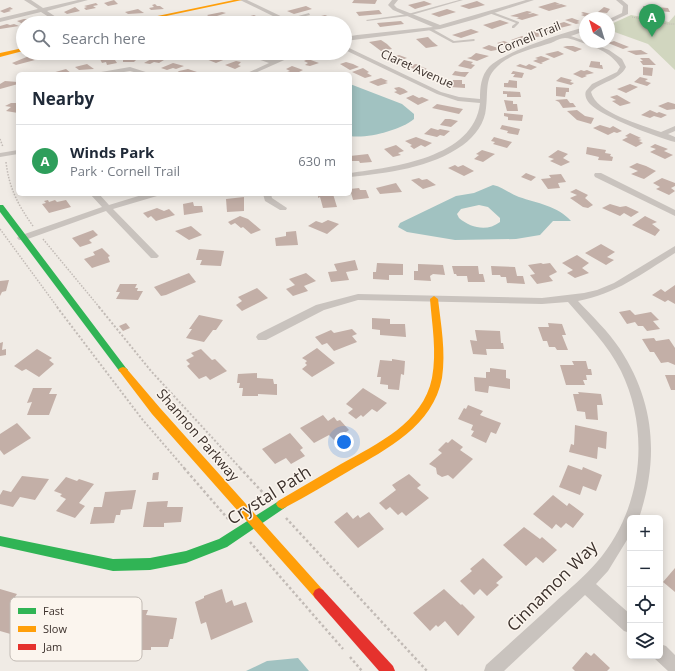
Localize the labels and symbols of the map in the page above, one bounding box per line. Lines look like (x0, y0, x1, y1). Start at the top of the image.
pin: A (639, 4, 665, 37)
north arrow (579, 12, 615, 48)
street label: Cornell Trail (494, 17, 563, 58)
street label: Claret Avenue (378, 45, 457, 92)
street label: Shannon Parkway (153, 384, 244, 486)
your location (334, 432, 354, 452)
street label: Crystal Path (223, 460, 315, 529)
street label: Cinnamon Way (501, 535, 602, 636)
legend (10, 597, 142, 661)
text: Fast (43, 603, 64, 618)
text: Slow (43, 621, 67, 636)
text: Jam (42, 639, 62, 654)

